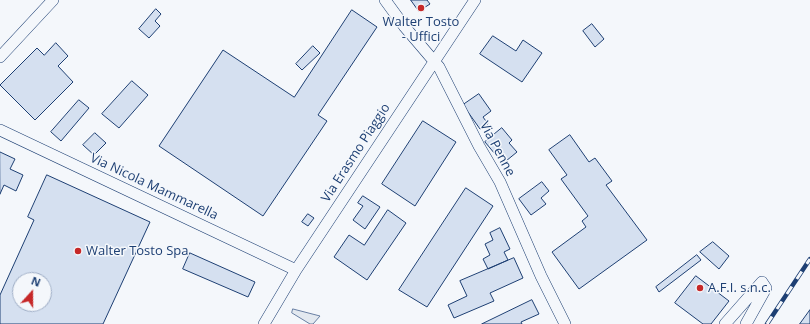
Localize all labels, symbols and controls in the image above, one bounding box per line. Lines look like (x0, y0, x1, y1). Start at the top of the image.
marker: Walter Tosto - Uffici (416, 3, 426, 13)
place label: Walter Tosto - Uffici (383, 14, 459, 45)
street label: Via Erasmo Piaggio (318, 101, 394, 205)
street label: Via Penne (476, 119, 518, 179)
street label: Via Nicola Mammarella (88, 151, 220, 223)
place label: Walter Tosto Spa (86, 243, 188, 259)
marker: Walter Tosto Spa (73, 246, 83, 256)
north arrow (12, 272, 52, 312)
text: N (29, 273, 43, 290)
place label: A.F.I. s.n.c. (708, 280, 771, 296)
marker: A.F.I. s.n.c. (695, 283, 705, 293)

